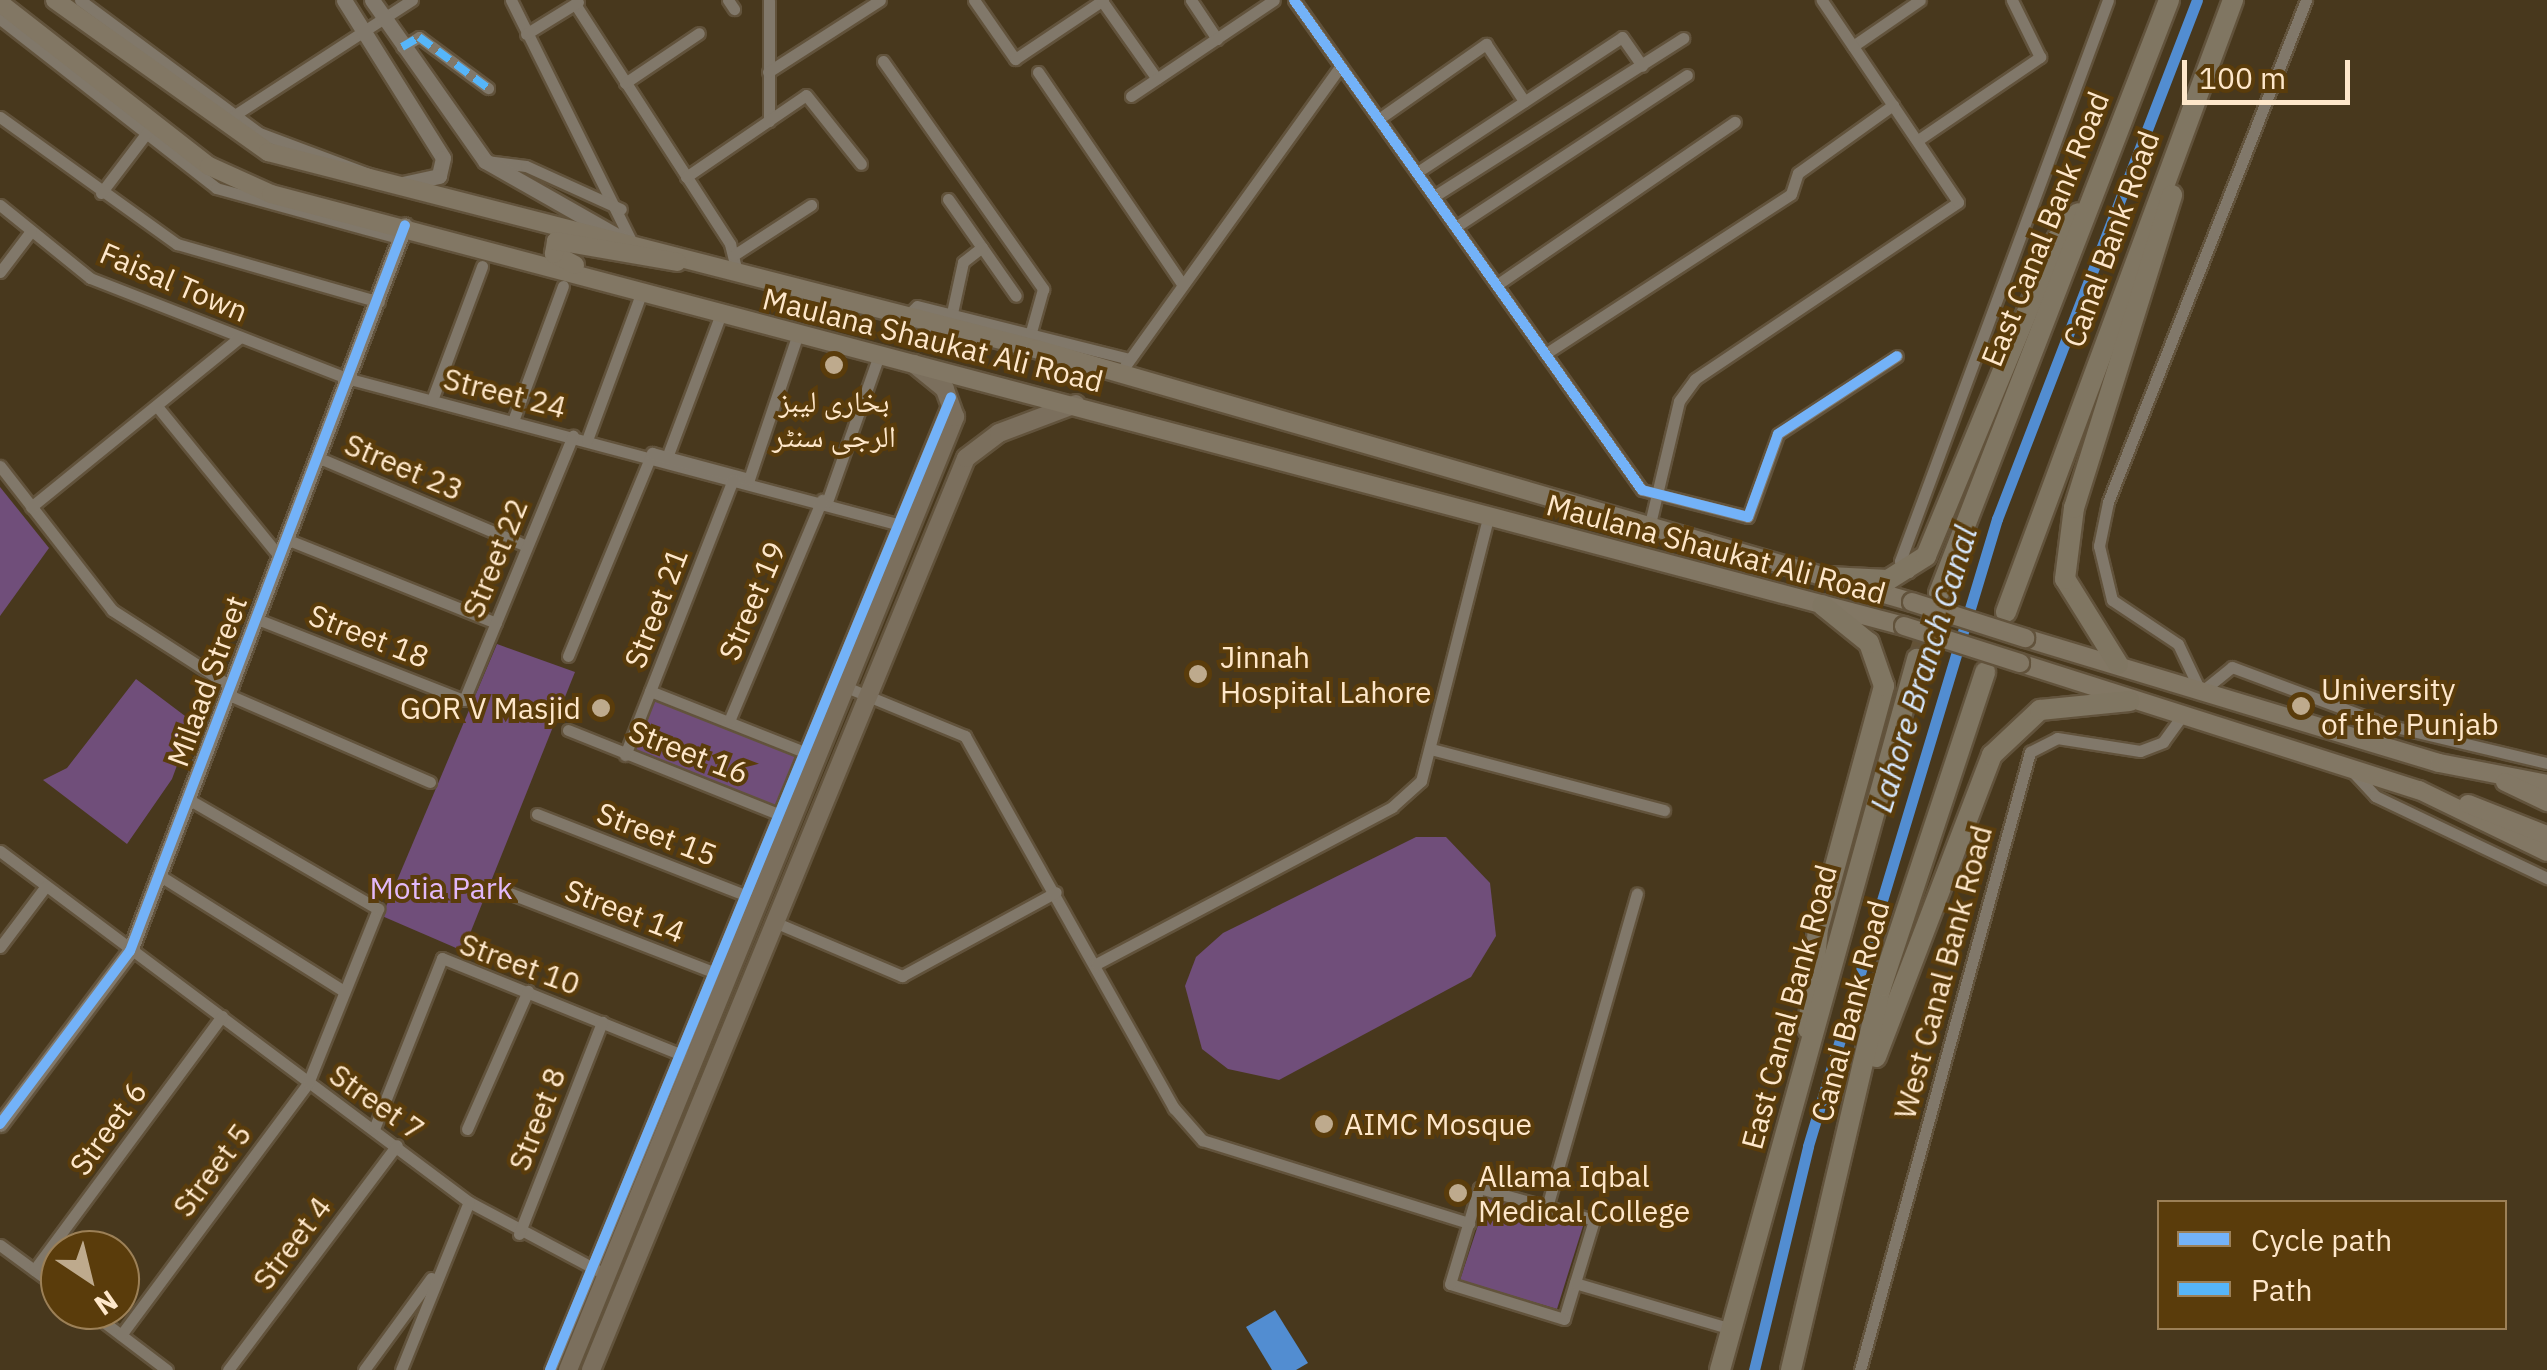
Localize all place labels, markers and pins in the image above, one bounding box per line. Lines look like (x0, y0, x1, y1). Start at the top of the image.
marker: بخاری لیبز الرجی سنٹر (821, 352, 847, 378)
place label: بخاری لیبز الرجی سنٹر (772, 383, 896, 454)
place label: Jinnah Hospital Lahore (1220, 639, 1431, 710)
marker: Jinnah Hospital Lahore (1185, 661, 1211, 687)
place label: University of the Punjab (2321, 671, 2499, 742)
place label: GOR V Masjid (400, 690, 581, 726)
marker: University of the Punjab (2290, 695, 2312, 717)
marker: GOR V Masjid (590, 697, 612, 719)
place label: AIMC Mosque (1344, 1106, 1532, 1142)
marker: AIMC Mosque (1313, 1113, 1335, 1135)
place label: Allama Iqbal Medical College (1478, 1158, 1690, 1228)
marker: Allama Iqbal Medical College (1447, 1182, 1469, 1204)

